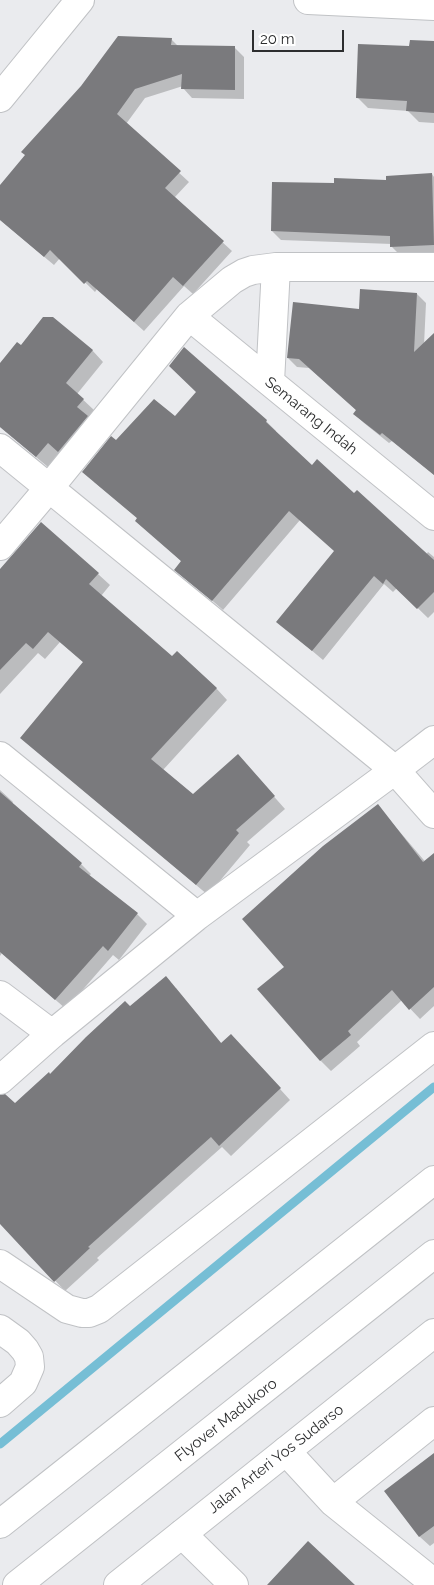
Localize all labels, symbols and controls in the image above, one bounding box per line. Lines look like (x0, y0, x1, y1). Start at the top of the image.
scale bar (254, 20, 346, 52)
text: 20 m (260, 30, 295, 48)
street label: Semarang Indah (261, 373, 361, 459)
street label: Flyover Madukoro (171, 1375, 281, 1465)
street label: Jalan Arteri Yos Sudarso (205, 1401, 347, 1517)

